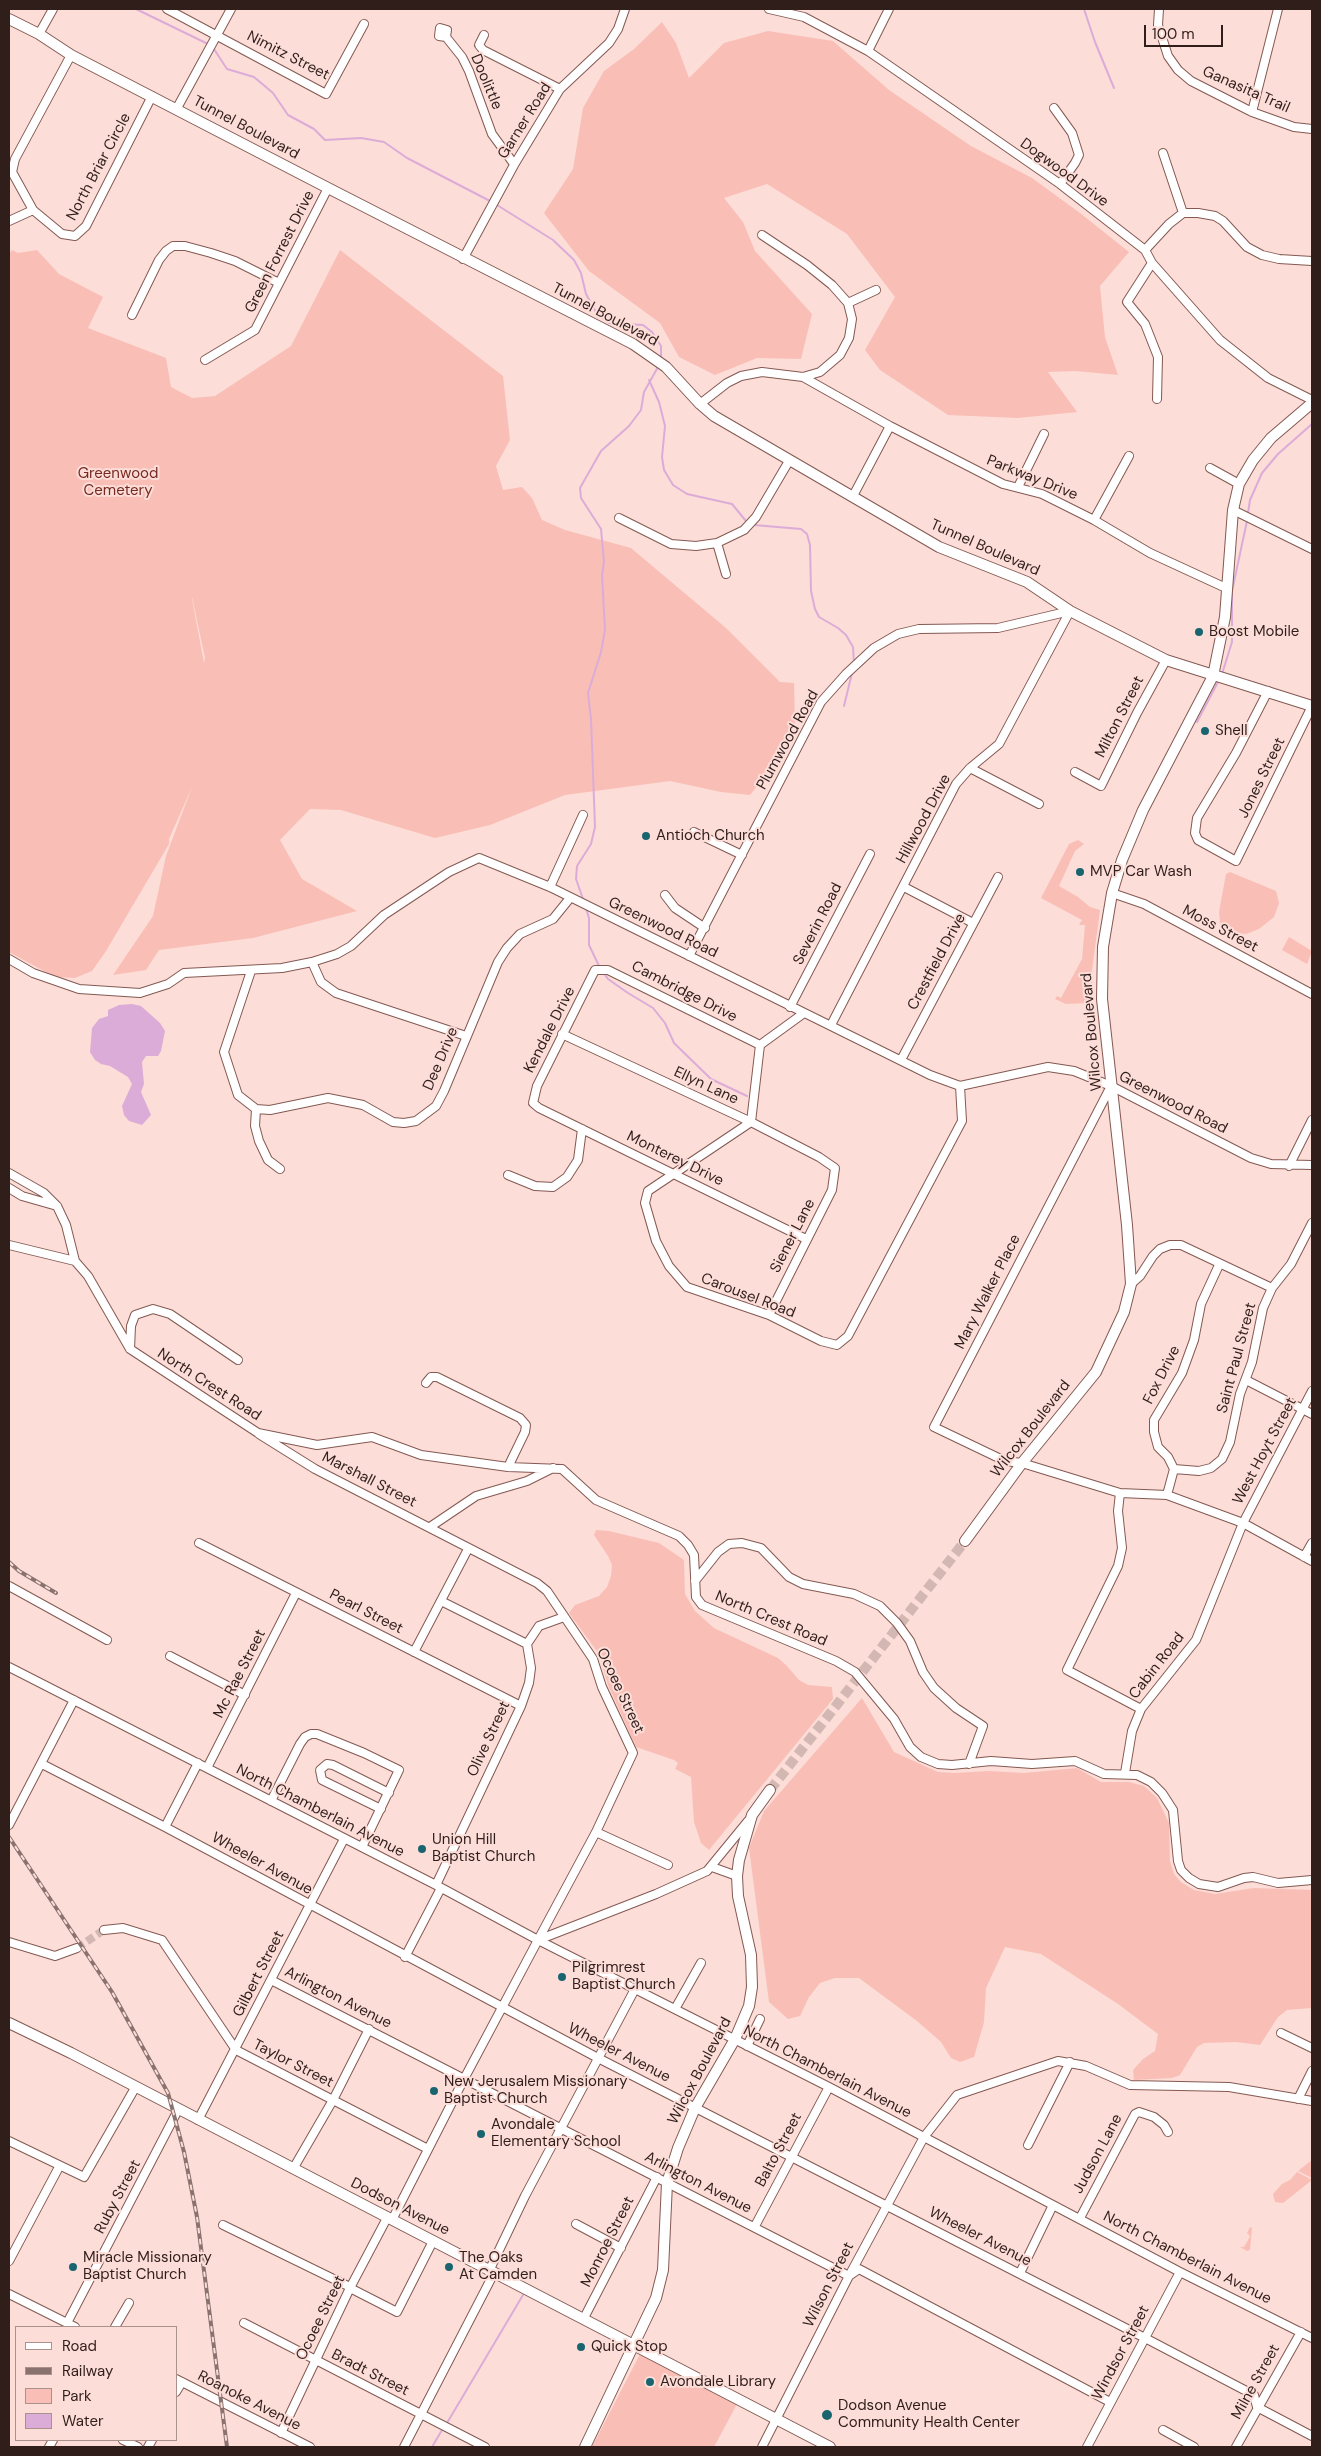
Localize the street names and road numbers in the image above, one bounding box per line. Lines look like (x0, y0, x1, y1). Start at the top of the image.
street label: Nimitz Street (244, 28, 332, 84)
street label: Doolittle (466, 51, 506, 113)
street label: Ganasita Trail (1200, 63, 1292, 117)
street label: Garner Road (494, 79, 556, 163)
street label: Tunnel Boulevard (190, 92, 302, 164)
street label: North Briar Circle (63, 110, 135, 224)
street label: Dogwood Drive (1016, 135, 1112, 211)
street label: Green Forrest Drive (241, 188, 319, 316)
street label: Tunnel Boulevard (549, 279, 661, 351)
street label: Parkway Drive (984, 452, 1080, 504)
street label: Tunnel Boulevard (928, 516, 1042, 580)
street label: Milton Street (1092, 673, 1148, 761)
street label: Plumwood Road (753, 687, 823, 793)
street label: Jones Street (1235, 735, 1289, 821)
street label: Hillwood Drive (893, 771, 955, 867)
street label: Severin Road (790, 880, 846, 968)
street label: Greenwood Road (605, 894, 721, 962)
street label: Moss Street (1179, 902, 1261, 956)
street label: Crestfield Drive (904, 911, 970, 1013)
street label: Cambridge Drive (628, 958, 740, 1026)
street label: Wilcox Boulevard (1078, 972, 1106, 1092)
street label: Kendale Drive (521, 984, 579, 1076)
street label: Dee Drive (420, 1025, 462, 1093)
street label: Ellyn Lane (671, 1063, 741, 1109)
street label: Greenwood Road (1116, 1068, 1230, 1138)
street label: Monterey Drive (624, 1128, 726, 1190)
street label: Siener Lane (767, 1196, 819, 1276)
street label: Mary Walker Place (951, 1232, 1025, 1352)
street label: Carousel Road (698, 1270, 798, 1322)
street label: Saint Paul Street (1214, 1301, 1260, 1415)
street label: Fox Drive (1140, 1343, 1184, 1407)
street label: North Crest Road (154, 1345, 264, 1425)
street label: Wilcox Boulevard (987, 1377, 1075, 1481)
street label: West Hoyt Street (1229, 1394, 1301, 1508)
street label: Marshall Street (319, 1448, 419, 1512)
street label: Pearl Street (326, 1586, 406, 1638)
street label: North Crest Road (712, 1587, 830, 1651)
street label: Mc Rae Street (210, 1627, 270, 1721)
street label: Cabin Road (1125, 1629, 1189, 1703)
street label: Ocoee Street (592, 1645, 648, 1737)
street label: Olive Street (464, 1698, 514, 1780)
street label: North Chamberlain Avenue (233, 1761, 407, 1861)
street label: Wheeler Avenue (208, 1829, 316, 1899)
street label: Gilbert Street (230, 1928, 288, 2020)
street label: Arlington Avenue (282, 1963, 394, 2033)
street label: Wilcox Boulevard (664, 2014, 736, 2128)
street label: Wheeler Avenue (565, 2019, 673, 2087)
street label: North Chamberlain Avenue (740, 2022, 914, 2122)
street label: Taylor Street (250, 2036, 336, 2092)
street label: Balto Street (752, 2110, 806, 2190)
street label: Judson Lane (1069, 2111, 1127, 2197)
street label: Arlington Avenue (642, 2148, 754, 2218)
street label: Ruby Street (91, 2157, 145, 2237)
street label: Dodson Avenue (348, 2174, 452, 2240)
street label: Monroe Street (577, 2194, 639, 2290)
street label: Wheeler Avenue (926, 2203, 1034, 2271)
street label: North Chamberlain Avenue (1100, 2208, 1274, 2308)
street label: Wilson Street (800, 2239, 858, 2331)
street label: Ocoee Street (293, 2272, 349, 2364)
street label: Windsor Street (1088, 2303, 1154, 2403)
street label: Milne Street (1228, 2341, 1284, 2423)
street label: Bradt Street (328, 2346, 412, 2400)
street label: Roanoke Avenue (194, 2367, 304, 2435)

